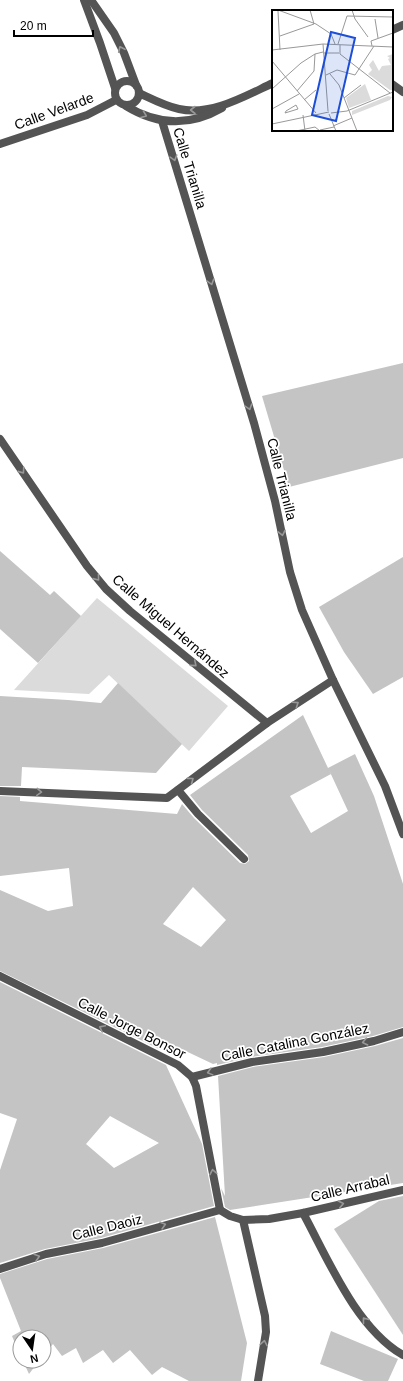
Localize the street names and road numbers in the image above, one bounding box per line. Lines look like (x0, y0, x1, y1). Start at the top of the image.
street label: Calle Velarde (12, 89, 96, 133)
street label: Calle Trianilla (170, 125, 210, 211)
street label: Calle Trianilla (264, 436, 300, 522)
street label: Calle Miguel Hernández (109, 571, 233, 681)
street label: Calle Jorge Bonsor (75, 994, 189, 1062)
street label: Calle Catalina González (220, 1020, 370, 1064)
street label: Calle Arrabal (309, 1171, 391, 1205)
street label: Calle Daoiz (70, 1211, 144, 1243)

